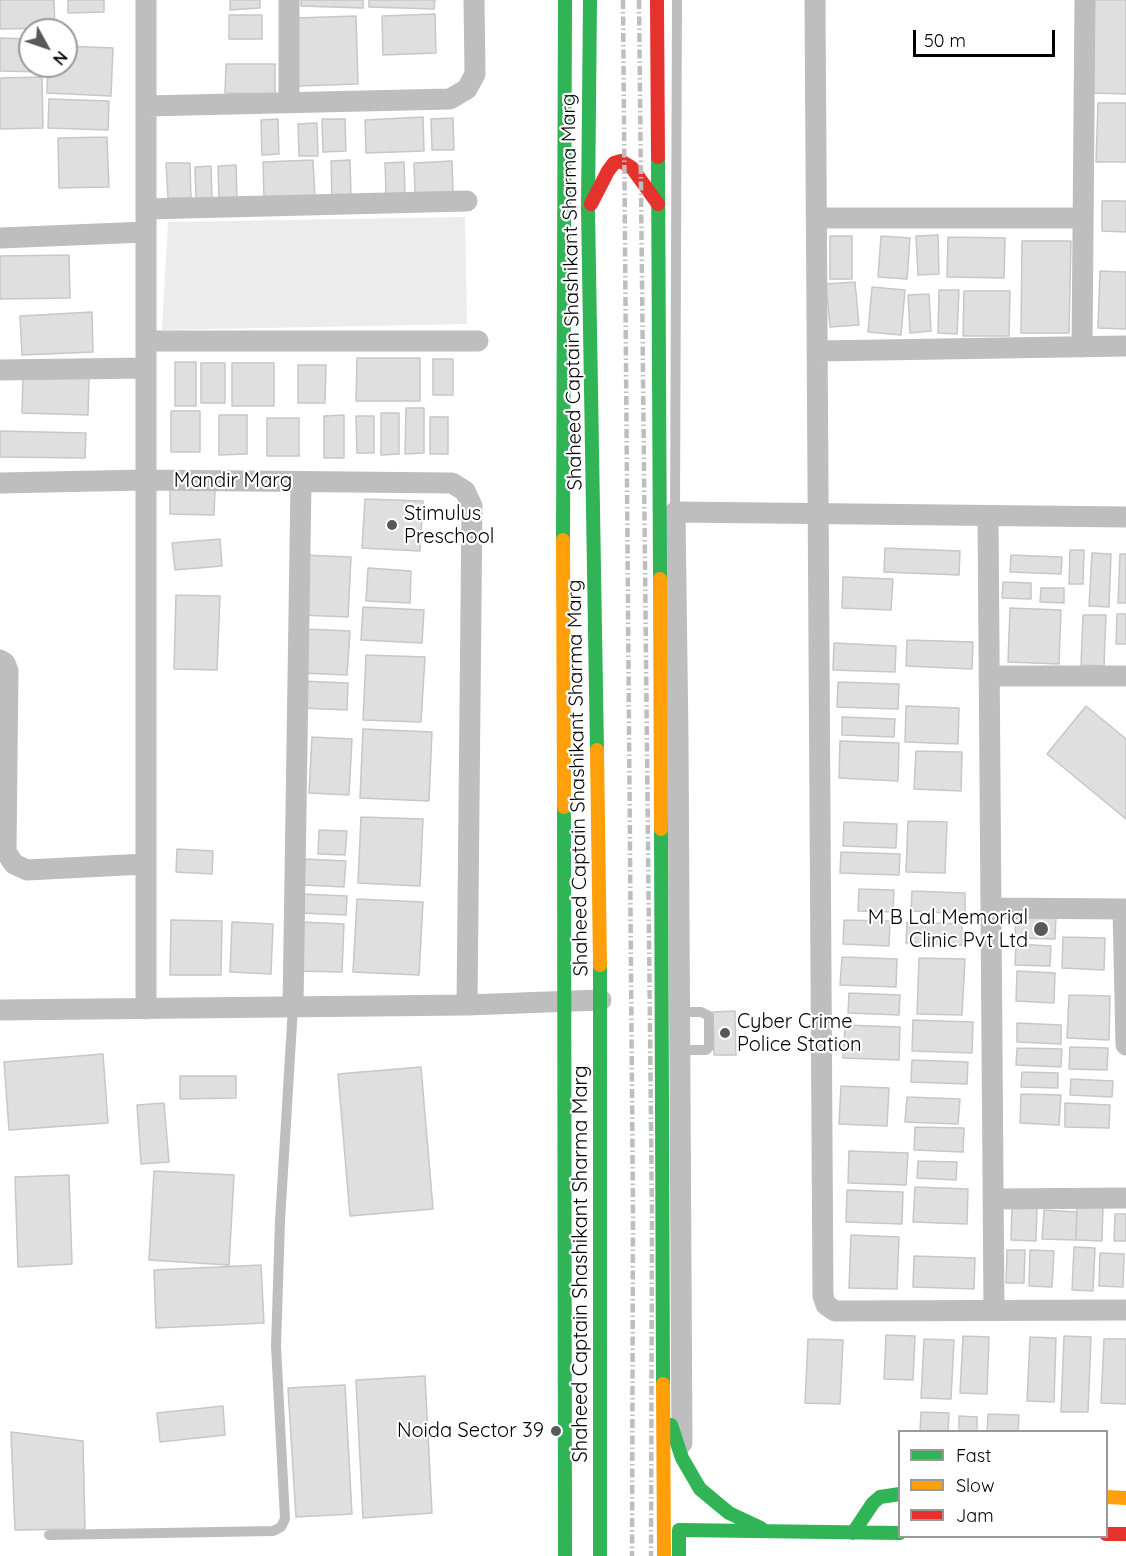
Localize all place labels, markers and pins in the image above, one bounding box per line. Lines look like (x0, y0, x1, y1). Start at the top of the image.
place label: Stimulus Preschool (404, 502, 494, 549)
marker: Stimulus Preschool (385, 518, 399, 532)
place label: M B Lal Memorial Clinic Pvt Ltd (868, 906, 1028, 953)
marker: M B Lal Memorial Clinic Pvt Ltd (1032, 920, 1050, 938)
place label: Cyber Crime Police Station (737, 1010, 862, 1057)
marker: Cyber Crime Police Station (718, 1026, 732, 1040)
place label: Noida Sector 39 (397, 1419, 544, 1443)
marker: Noida Sector 39 (549, 1424, 563, 1438)

